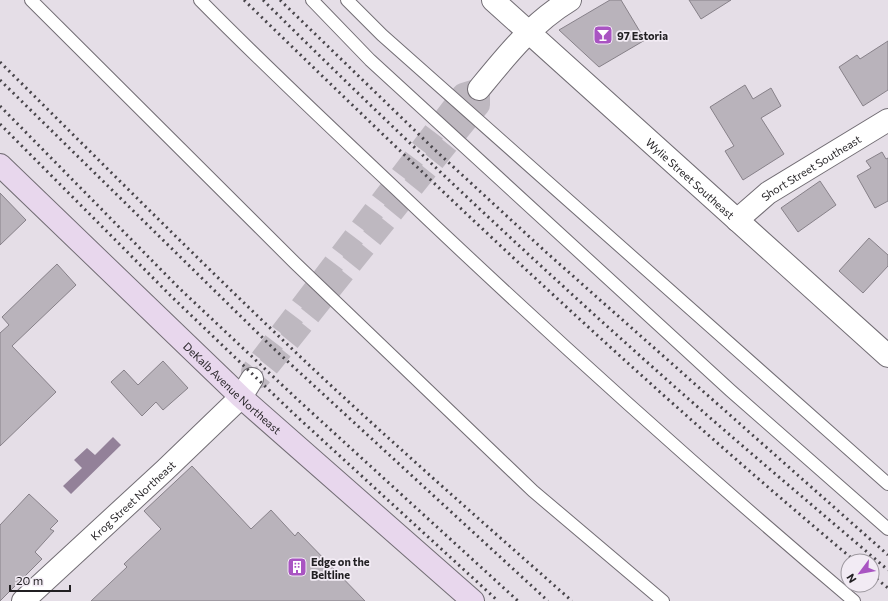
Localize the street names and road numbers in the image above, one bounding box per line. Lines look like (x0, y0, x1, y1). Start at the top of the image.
street label: Short Street Southeast (758, 131, 863, 203)
street label: Wylie Street Southeast (644, 135, 738, 222)
street label: DeKalb Avenue Northeast (181, 339, 285, 436)
street label: Krog Street Northeast (87, 457, 178, 542)

